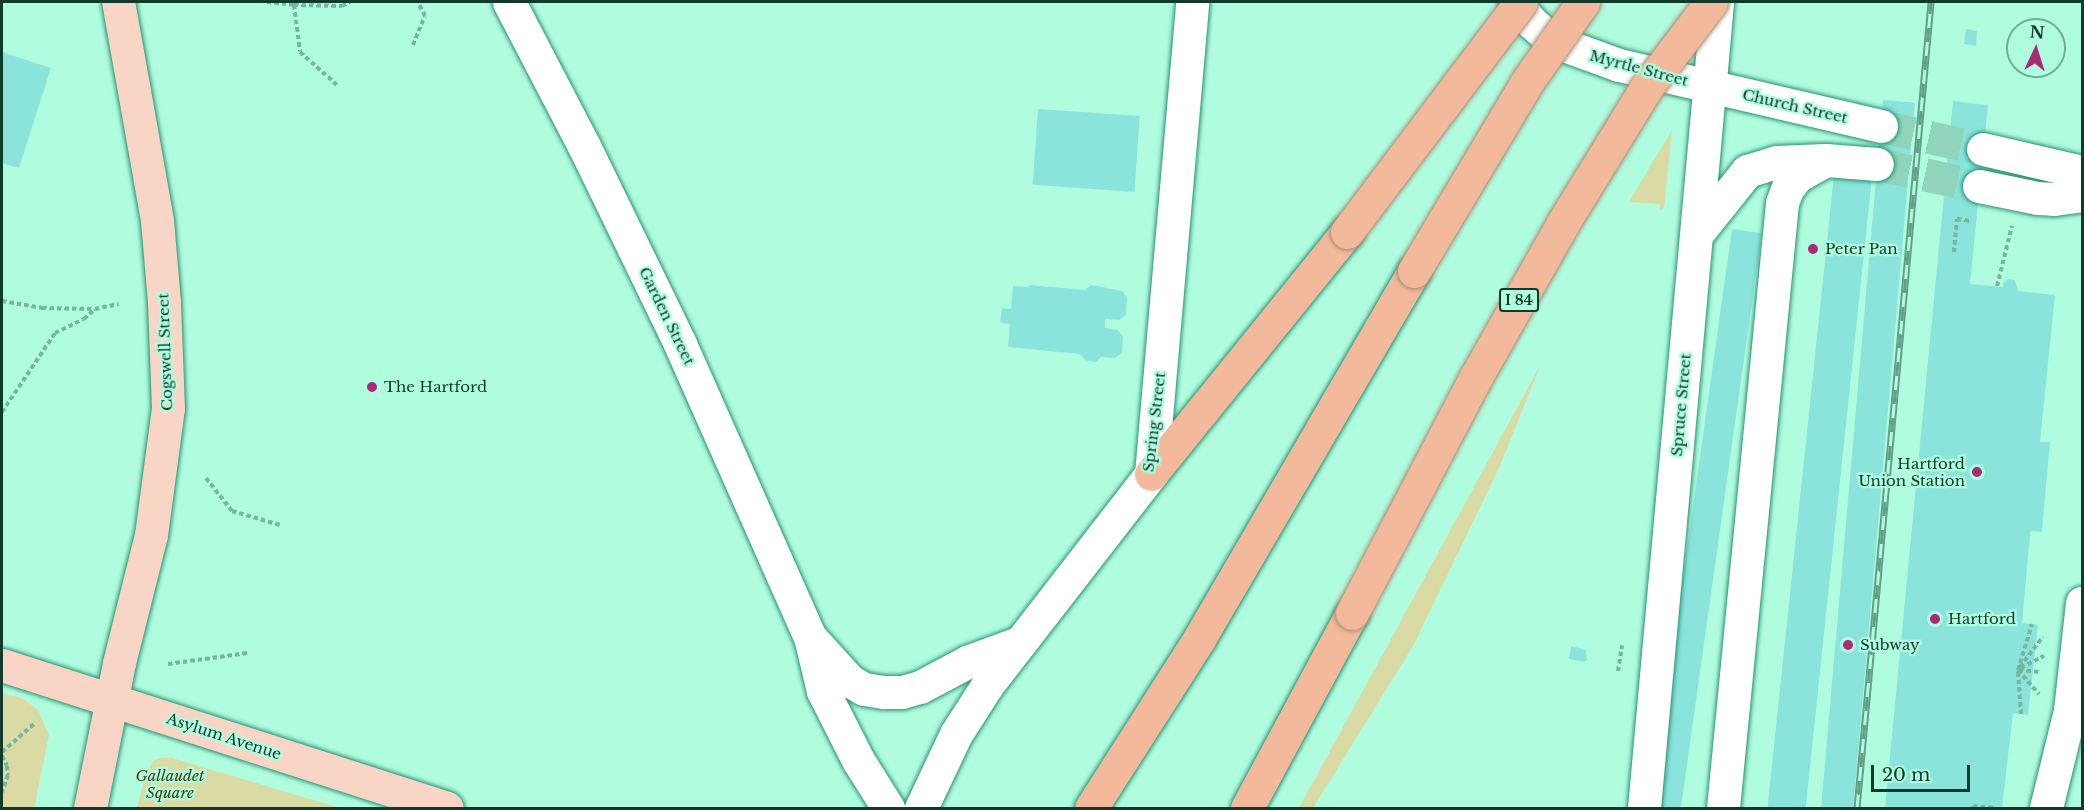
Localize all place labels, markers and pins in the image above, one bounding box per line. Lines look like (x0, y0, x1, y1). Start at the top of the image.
place label: Peter Pan (1825, 240, 1898, 258)
marker: Peter Pan (1806, 242, 1820, 256)
place label: The Hartford (384, 378, 487, 396)
marker: The Hartford (365, 380, 379, 394)
place label: Hartford Union Station (1858, 454, 1965, 489)
marker: Hartford Union Station (1970, 465, 1984, 479)
marker: Hartford (1926, 610, 1944, 628)
place label: Hartford (1948, 610, 2016, 628)
place label: Subway (1860, 636, 1919, 654)
marker: Subway (1841, 638, 1855, 652)

